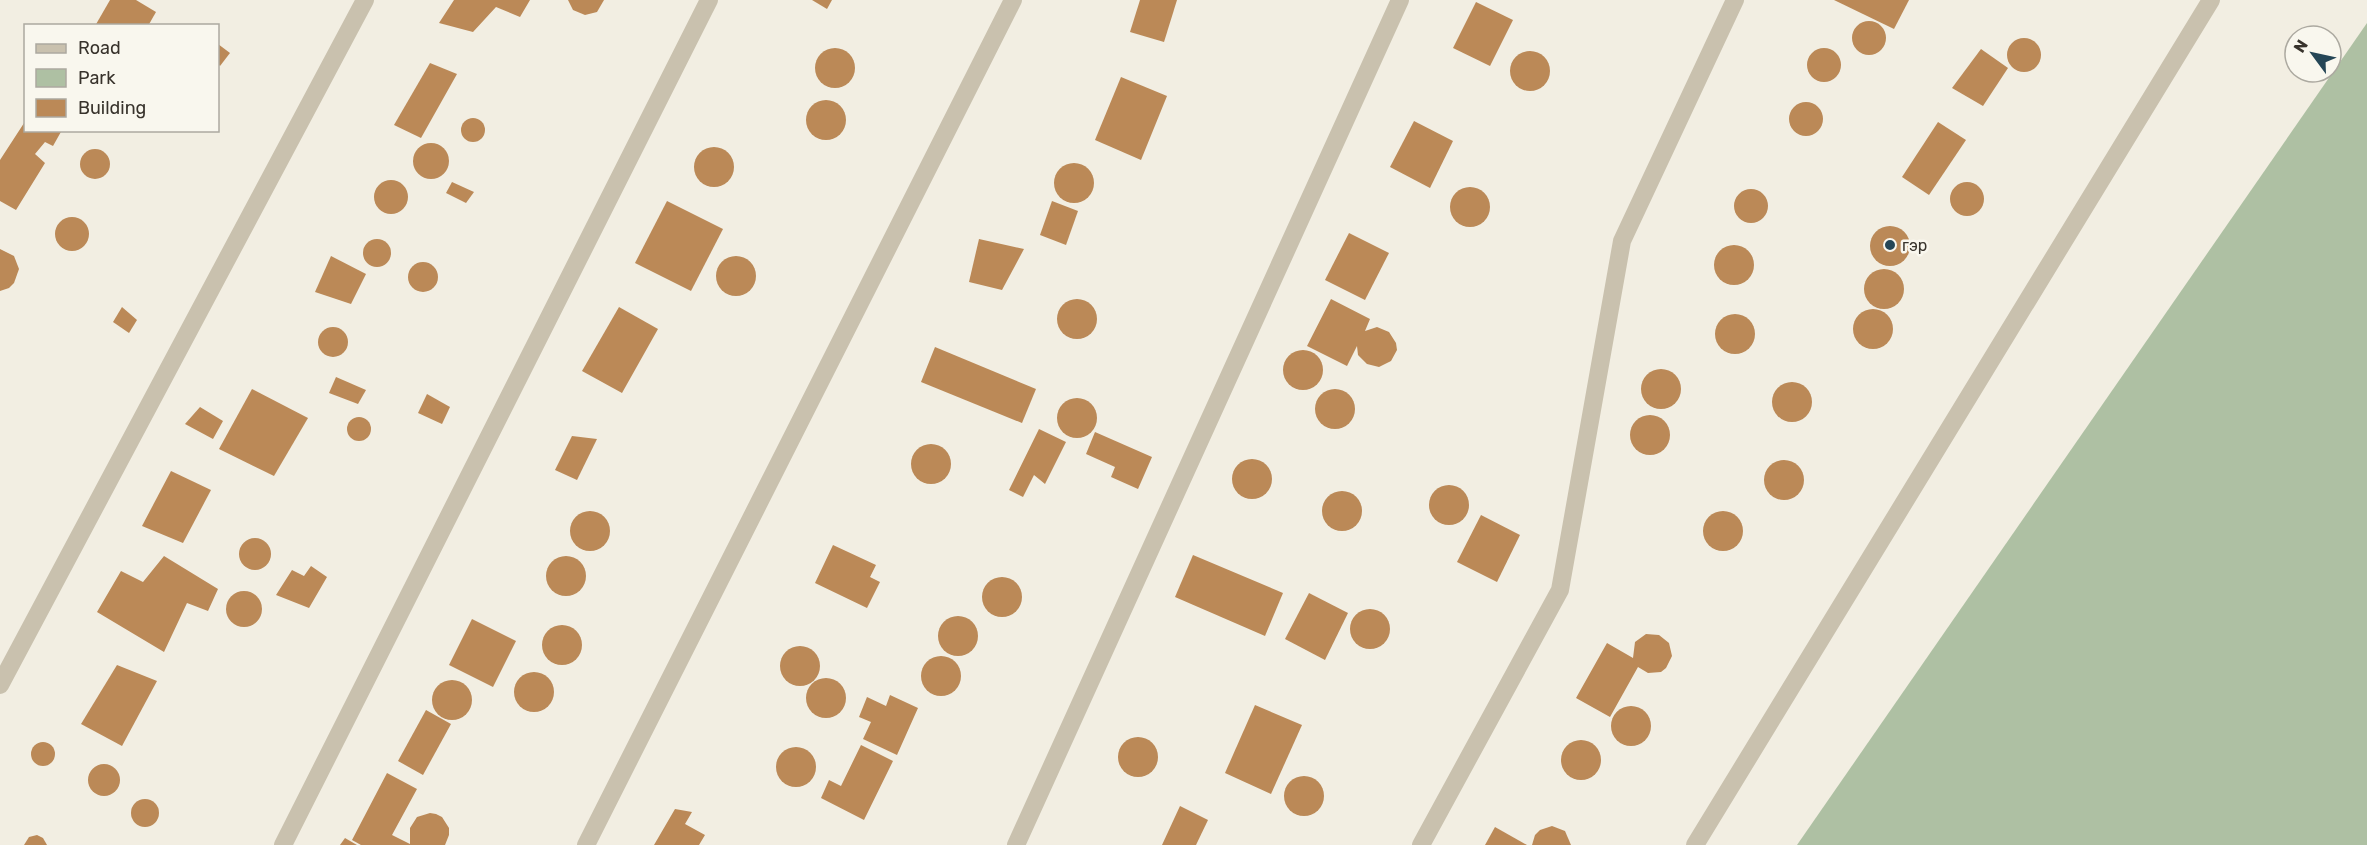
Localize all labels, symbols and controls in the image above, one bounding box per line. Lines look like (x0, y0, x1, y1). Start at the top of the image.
legend (24, 24, 219, 132)
north arrow (2283, 24, 2343, 84)
text: N (2290, 36, 2312, 56)
text: Road (78, 37, 121, 59)
text: Park (78, 67, 116, 89)
text: Building (78, 97, 146, 119)
place label: гэр (1902, 236, 1927, 255)
marker: гэр (1883, 238, 1897, 252)

